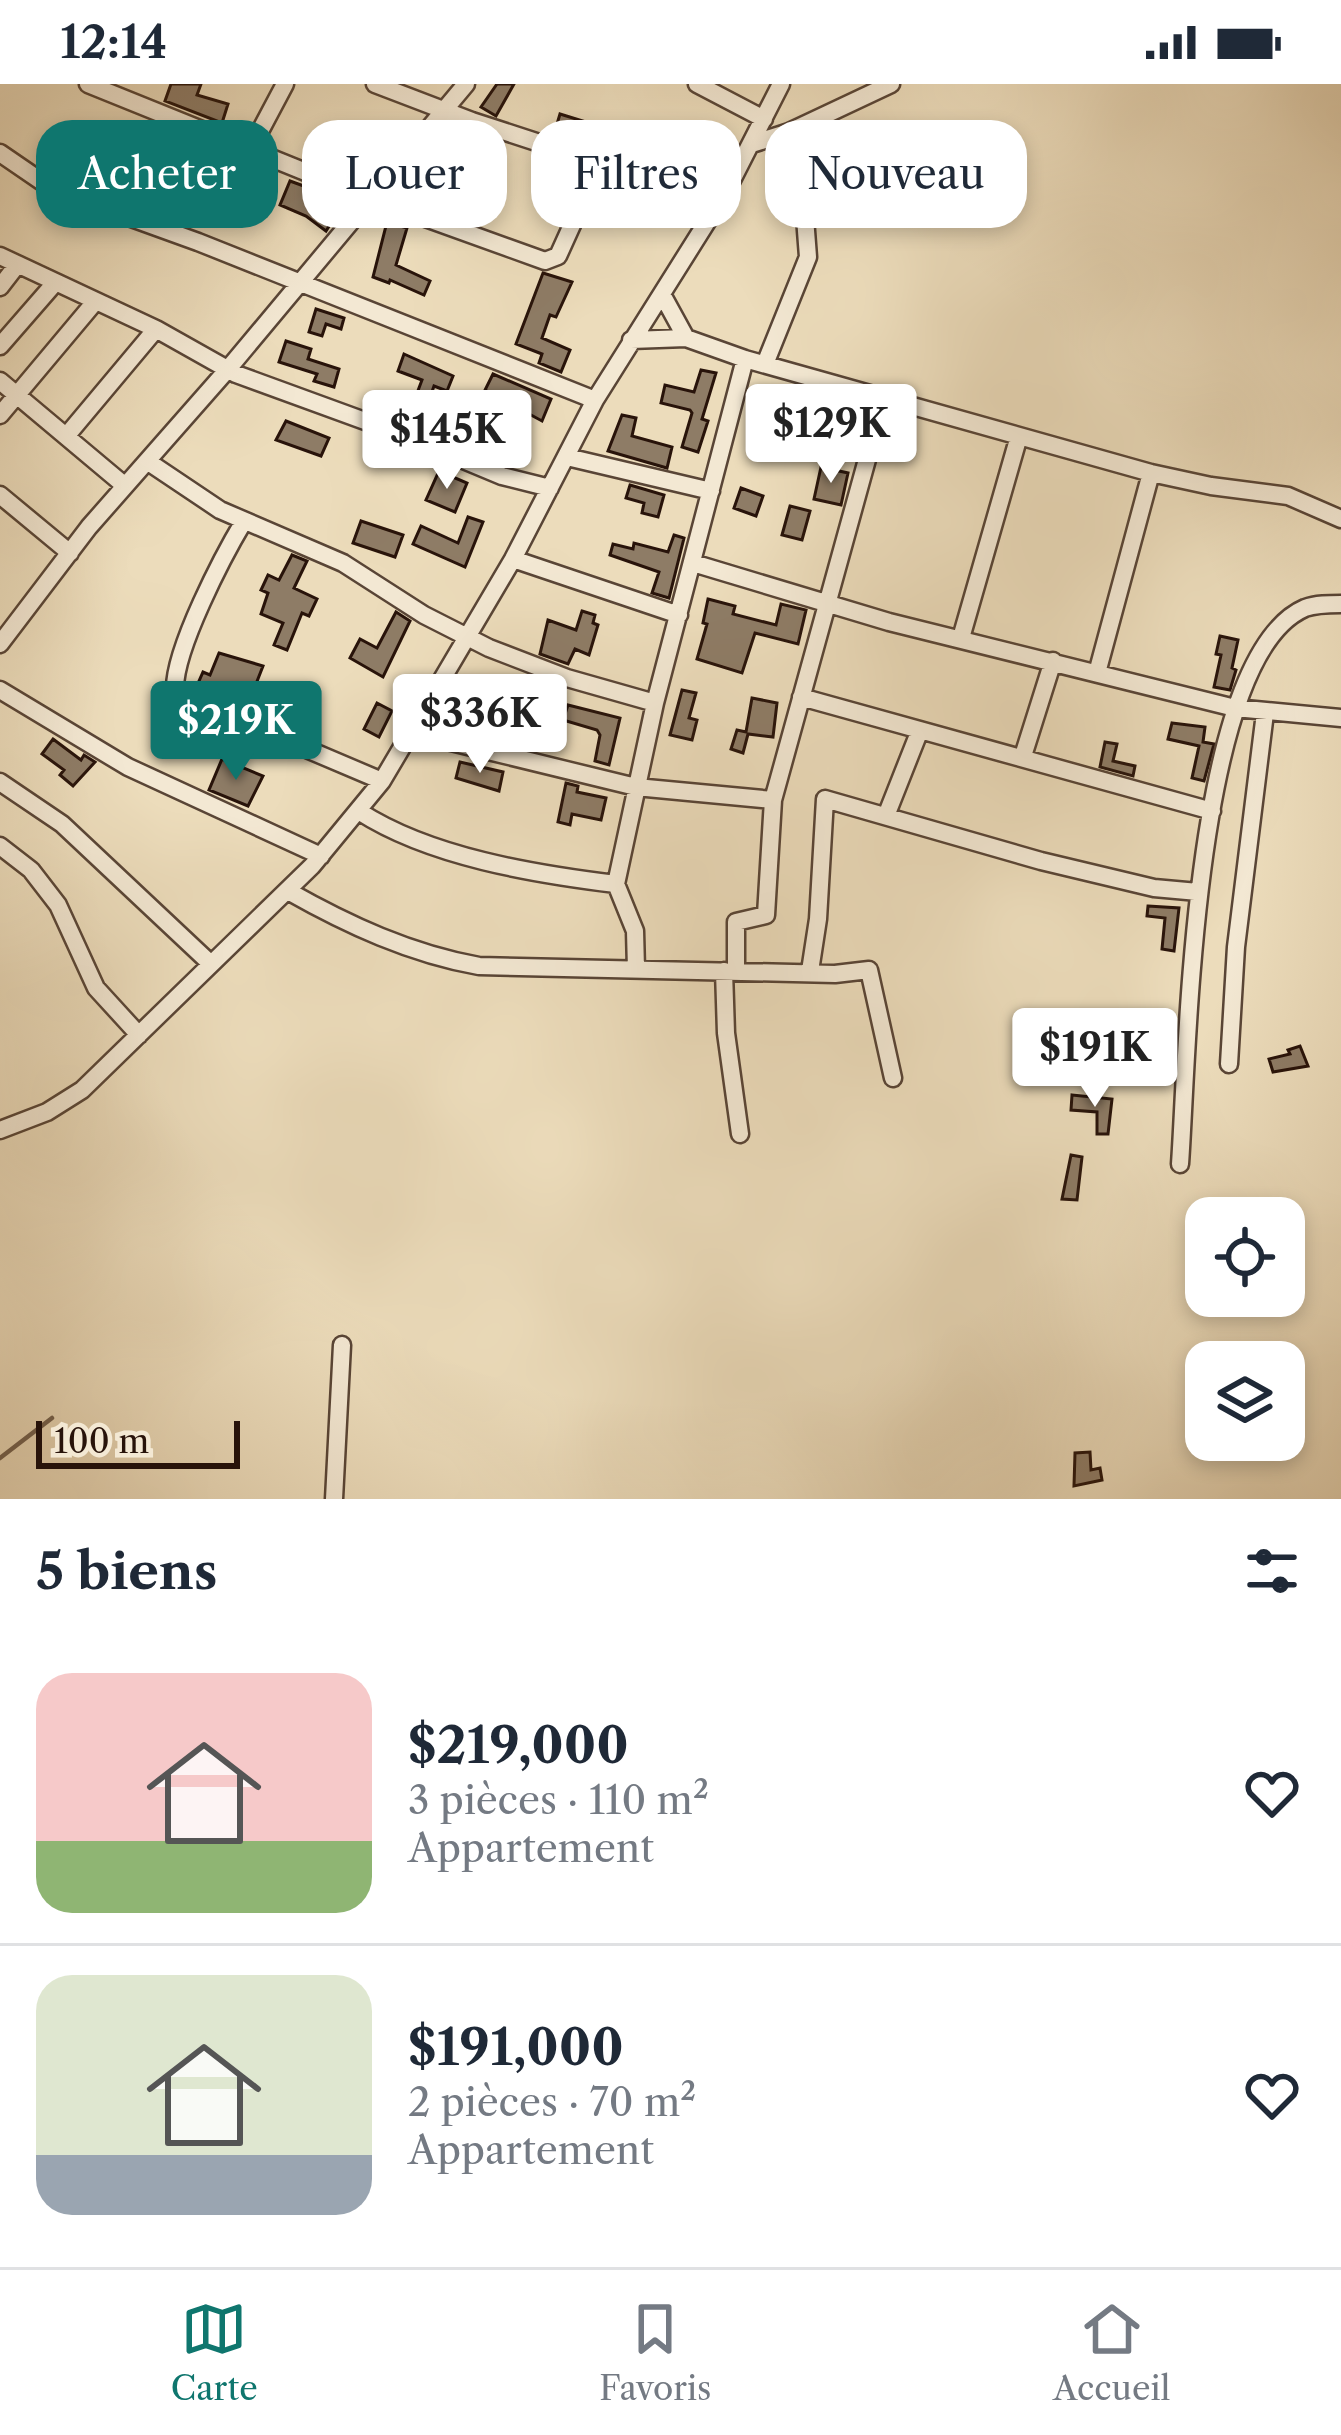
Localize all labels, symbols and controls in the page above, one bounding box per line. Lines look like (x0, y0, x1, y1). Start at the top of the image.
text: 12:14 (60, 14, 167, 70)
chip: Acheter (36, 120, 278, 228)
chip: Louer (302, 120, 507, 228)
chip: Filtres (531, 120, 741, 228)
chip: Nouveau (765, 120, 1027, 228)
pin: $129K (747, 384, 915, 486)
pin: $145K (363, 390, 531, 492)
text: $129K (773, 399, 889, 447)
text: $145K (389, 405, 505, 453)
pin: $336K (396, 674, 564, 776)
pin: $219K (152, 681, 320, 783)
text: $336K (420, 689, 540, 737)
text: $219K (178, 696, 294, 744)
pin: $191K (1011, 1008, 1179, 1110)
text: $191K (1039, 1023, 1151, 1071)
map controls (1185, 1197, 1305, 1461)
button: locate (1185, 1197, 1305, 1317)
button: layers (1185, 1341, 1305, 1461)
scale bar (36, 1415, 240, 1468)
text: 100 m (54, 1421, 149, 1462)
icon: filters (1239, 1538, 1305, 1604)
text: 5 biens (36, 1540, 217, 1602)
text: $219,000 (408, 1714, 629, 1776)
icon: home (132, 1721, 276, 1865)
icon: heart (1239, 1760, 1305, 1826)
text: 3 pièces · 110 m² (408, 1776, 709, 1824)
text: Appartement (408, 1824, 654, 1872)
text: $191,000 (408, 2016, 624, 2078)
icon: home (132, 2023, 276, 2167)
icon: heart (1239, 2062, 1305, 2128)
text: 2 pièces · 70 m² (408, 2078, 696, 2126)
text: Appartement (408, 2126, 654, 2174)
tab: Carte (171, 2296, 258, 2409)
tab: Favoris (599, 2296, 711, 2409)
tab: Accueil (1053, 2296, 1170, 2409)

